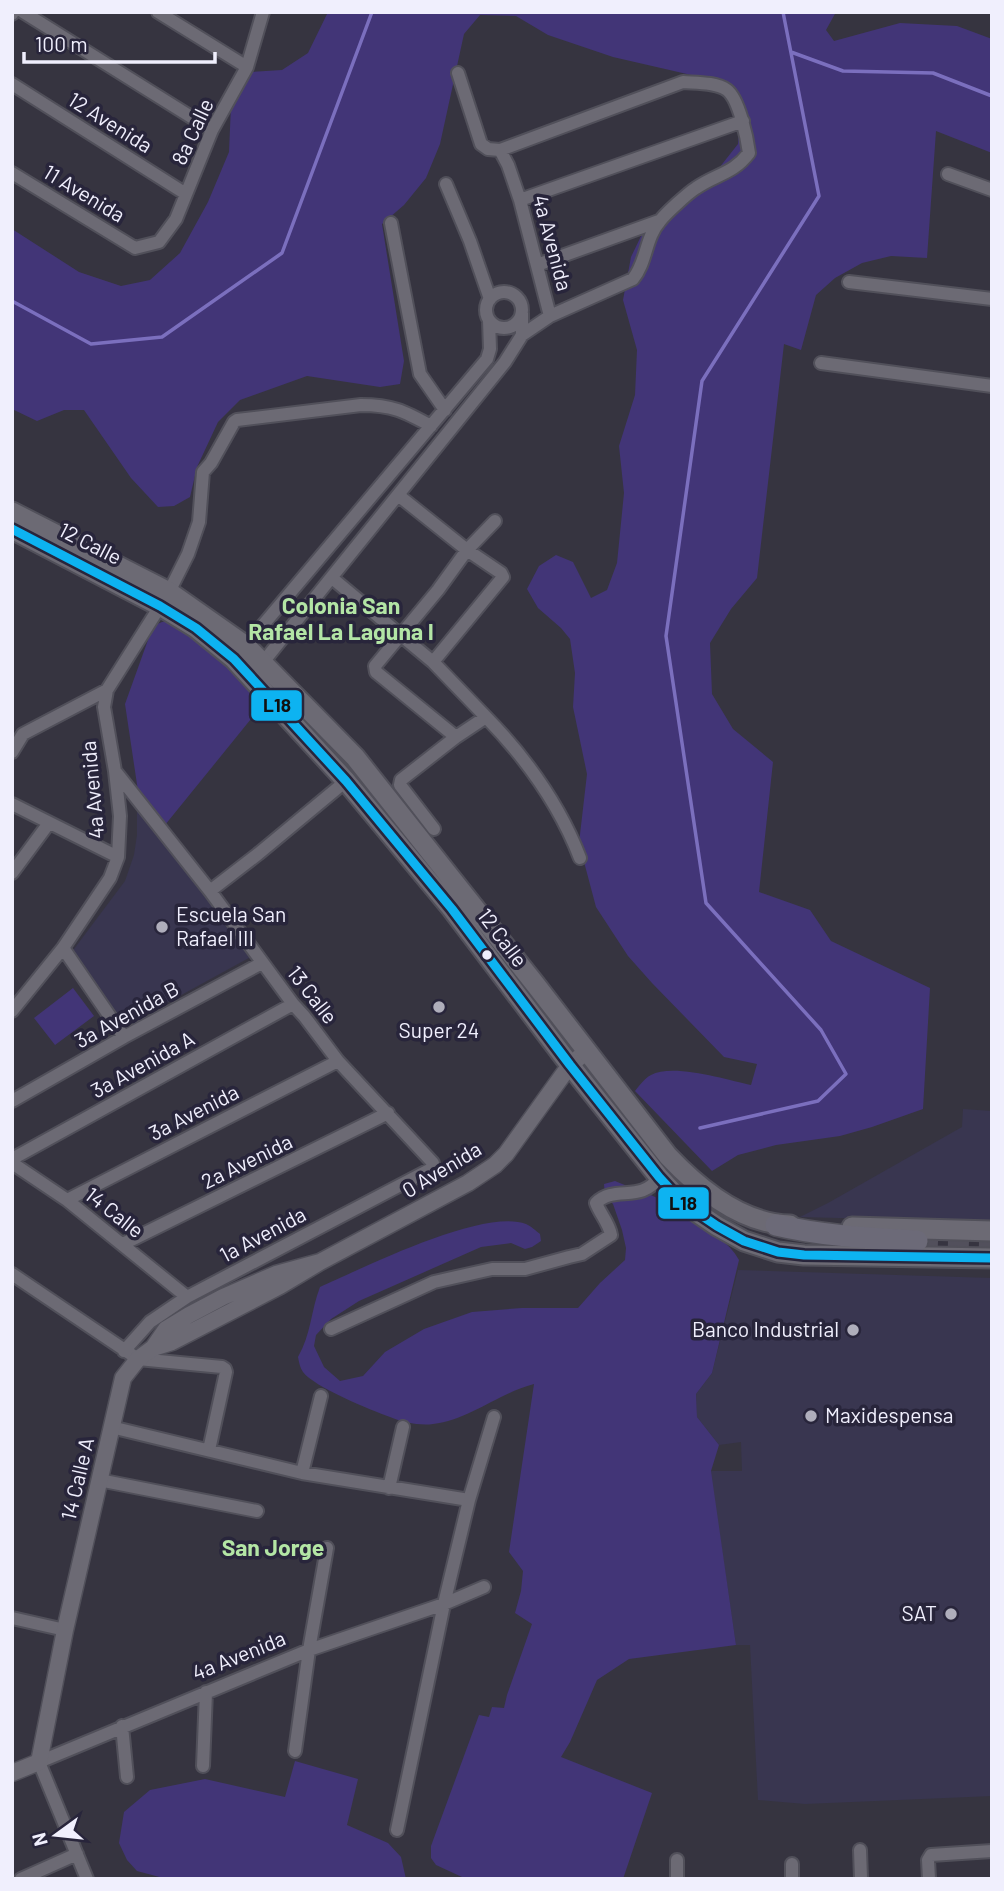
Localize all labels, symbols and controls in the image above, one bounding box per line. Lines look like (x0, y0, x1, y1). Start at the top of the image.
scale bar (24, 21, 215, 65)
text: 100 m (35, 31, 88, 56)
street label: 12 Avenida (64, 86, 158, 157)
street label: 8a Calle (166, 94, 218, 168)
street label: 11 Avenida (39, 159, 130, 227)
street label: 4a Avenida (529, 192, 578, 293)
street label: 12 Calle (55, 516, 126, 569)
district label: Colonia San Rafael La Laguna I (248, 591, 434, 645)
line badge: L18 (250, 689, 303, 722)
text: L18 (263, 693, 291, 716)
street label: 4a Avenida (75, 740, 108, 840)
place label: Escuela San Rafael III (176, 901, 286, 950)
street label: 12 Calle (473, 903, 533, 971)
marker: Escuela San Rafael III (154, 919, 170, 935)
unlabelled marker (480, 948, 494, 962)
street label: 13 Calle (283, 960, 344, 1028)
street label: 3a Avenida B (70, 975, 183, 1052)
marker: Super 24 (431, 999, 447, 1015)
place label: Super 24 (399, 1017, 479, 1042)
street label: 3a Avenida A (86, 1025, 199, 1102)
street label: 3a Avenida (144, 1078, 242, 1145)
street label: 2a Avenida (197, 1128, 296, 1193)
street label: 0 Avenida (397, 1135, 485, 1202)
street label: 14 Calle (81, 1181, 149, 1242)
line badge: L18 (657, 1186, 710, 1220)
text: L18 (669, 1191, 697, 1214)
street label: 1a Avenida (215, 1201, 310, 1267)
place label: Banco Industrial (692, 1316, 839, 1341)
marker: Banco Industrial (845, 1322, 861, 1338)
place label: Maxidespensa (825, 1402, 953, 1427)
marker: Maxidespensa (803, 1408, 819, 1424)
street label: 14 Calle A (55, 1435, 98, 1523)
district label: San Jorge (222, 1533, 324, 1561)
place label: SAT (901, 1600, 937, 1625)
marker: SAT (943, 1606, 959, 1622)
street label: 4a Avenida (188, 1625, 289, 1685)
north arrow (21, 1800, 91, 1870)
text: N (26, 1830, 52, 1849)

